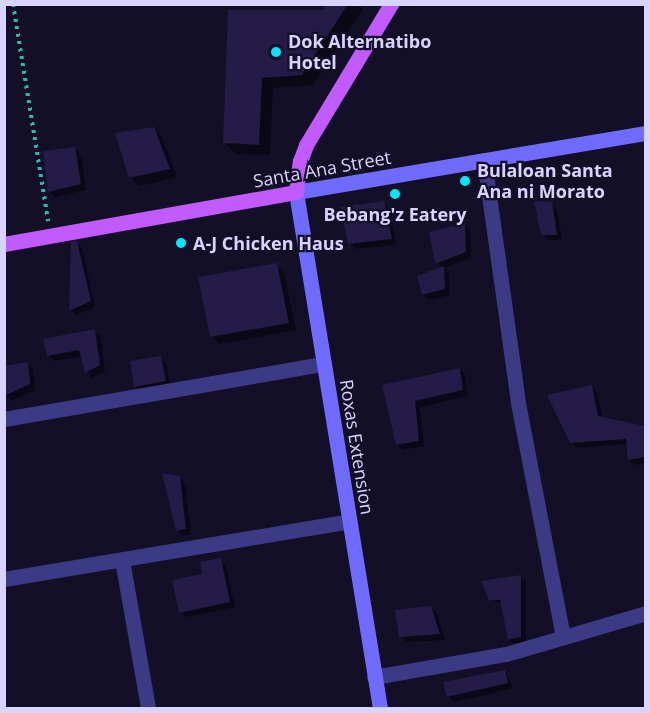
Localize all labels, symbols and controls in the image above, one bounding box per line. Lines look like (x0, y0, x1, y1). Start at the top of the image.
place label: Dok Alternatibo Hotel (288, 31, 431, 74)
marker: Dok Alternatibo Hotel (269, 45, 283, 59)
street label: Santa Ana Street (251, 146, 393, 192)
place label: Bulaloan Santa Ana ni Morato (477, 160, 613, 202)
marker: Bulaloan Santa Ana ni Morato (458, 174, 472, 188)
marker: Bebang'z Eatery (388, 187, 402, 201)
place label: Bebang'z Eatery (323, 203, 467, 225)
place label: A-J Chicken Haus (193, 232, 344, 254)
marker: A-J Chicken Haus (174, 236, 188, 250)
street label: Roxas Extension (336, 378, 378, 516)

